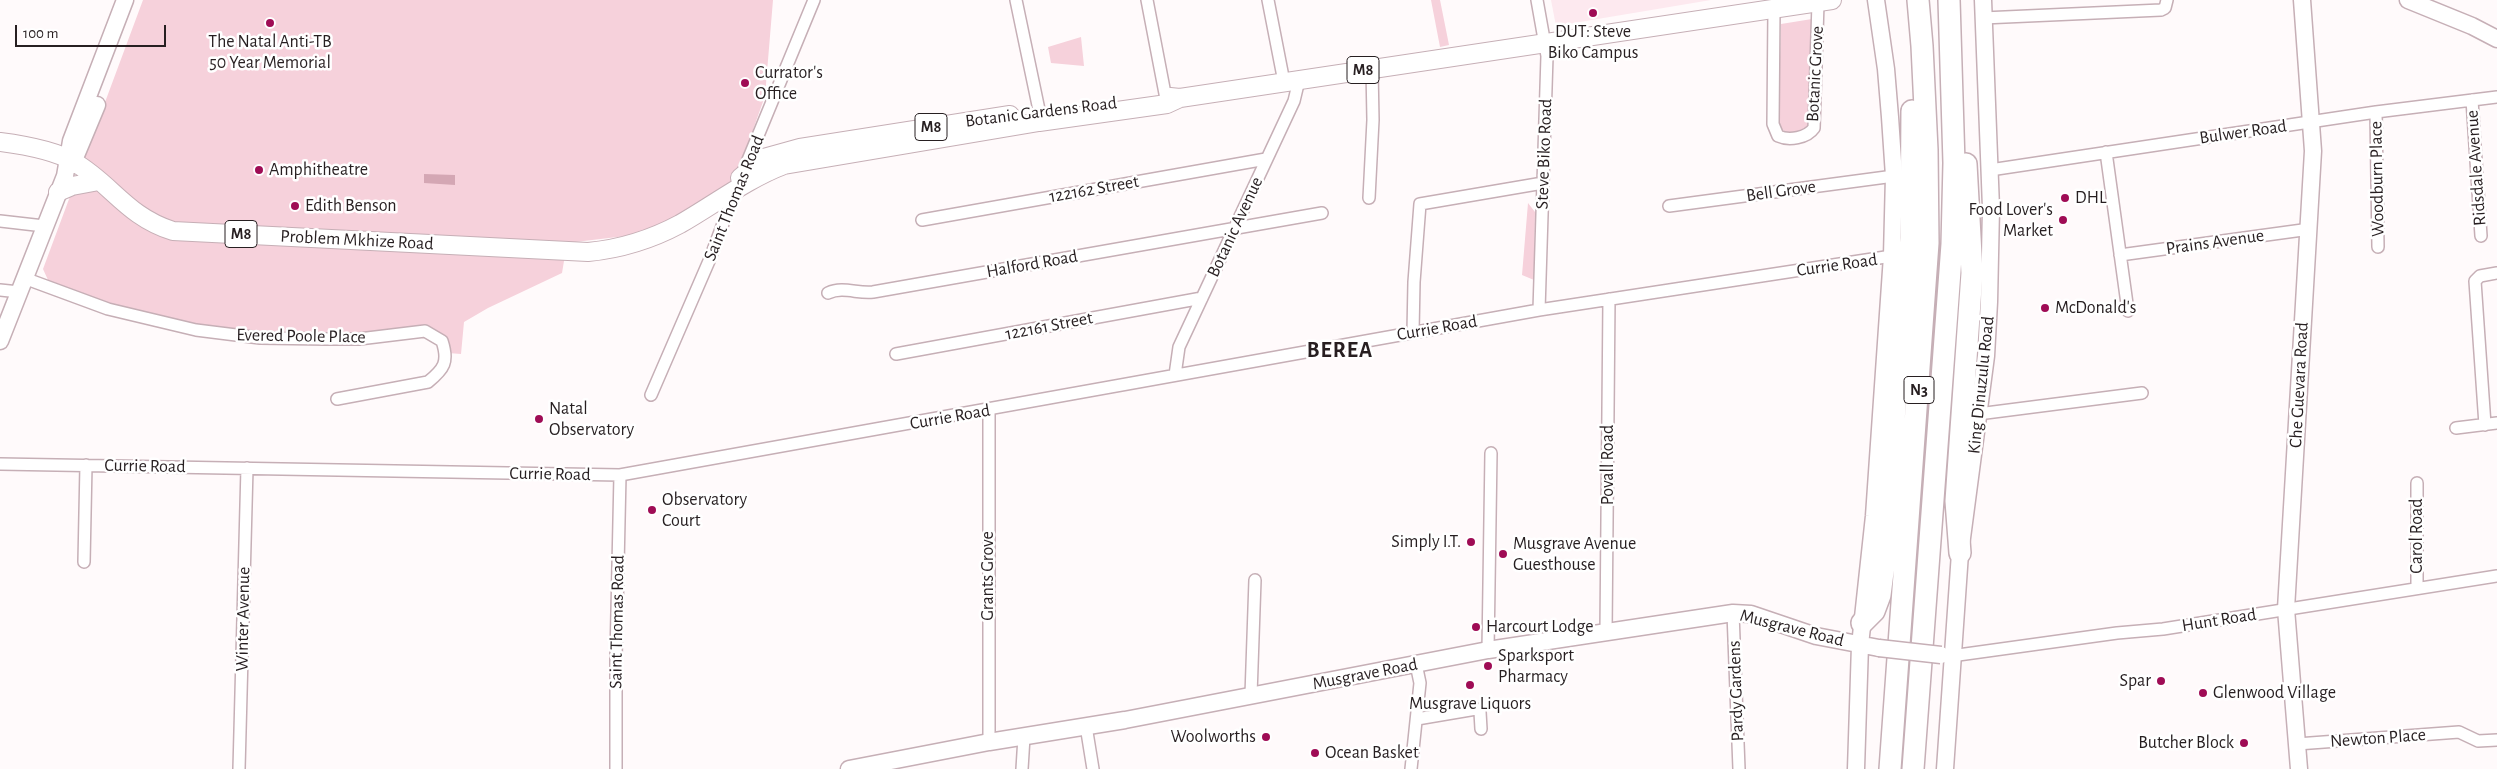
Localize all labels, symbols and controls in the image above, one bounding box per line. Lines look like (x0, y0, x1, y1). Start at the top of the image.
marker: DUT: Steve Biko Campus (1587, 7, 1599, 19)
scale bar (18, 15, 169, 47)
marker: The Natal Anti-TB 50 Year Memorial (264, 17, 276, 29)
place label: DUT: Steve Biko Campus (1548, 21, 1638, 64)
street label: Botanic Grove (1802, 25, 1828, 123)
text: 100 m (23, 26, 58, 41)
place label: The Natal Anti-TB 50 Year Memorial (208, 31, 332, 74)
road number: M8 (1347, 56, 1379, 84)
place label: Currator's Office (755, 62, 823, 104)
marker: Currator's Office (739, 77, 751, 89)
street label: Botanic Gardens Road (964, 92, 1118, 132)
street label: Steve Biko Road (1531, 98, 1557, 210)
street label: Ridsdale Avenue (2461, 109, 2491, 227)
road number: M8 (915, 114, 947, 140)
street label: Bulwer Road (2198, 115, 2288, 149)
street label: Woodburn Place (2365, 121, 2389, 237)
street label: Saint Thomas Road (699, 132, 769, 264)
place label: Amphitheatre (269, 159, 368, 181)
marker: Amphitheatre (253, 164, 265, 176)
street label: 122162 Street (1047, 170, 1141, 208)
street label: Botanic Avenue (1202, 173, 1268, 281)
street label: Bell Grove (1745, 175, 1817, 207)
place label: DHL (2075, 187, 2106, 209)
marker: DHL (2059, 192, 2071, 204)
place label: Edith Benson (305, 195, 397, 217)
place label: Food Lover's Market (1969, 199, 2053, 242)
marker: Edith Benson (289, 200, 301, 212)
marker: Food Lover's Market (2057, 214, 2069, 226)
road number: M8 (225, 220, 257, 248)
street label: Prains Avenue (2165, 224, 2265, 260)
street label: Problem Mkhize Road (280, 225, 434, 255)
street label: Halford Road (985, 245, 1079, 283)
street label: Currie Road (1795, 249, 1879, 281)
place label: McDonald's (2055, 297, 2137, 319)
marker: McDonald's (2039, 302, 2051, 314)
street label: 122161 Street (1003, 307, 1095, 345)
street label: Currie Road (1395, 310, 1479, 346)
street label: King Dinuzulu Road (1963, 315, 1999, 455)
street label: Che Guevara Road (2285, 321, 2313, 449)
street label: Evered Poole Place (236, 324, 366, 348)
district label: BEREA (1306, 337, 1374, 363)
road number: N3 (1904, 376, 1934, 404)
place label: Natal Observatory (549, 398, 634, 440)
street label: Currie Road (908, 399, 992, 435)
marker: Natal Observatory (533, 413, 545, 425)
street label: Povall Road (1597, 425, 1619, 505)
street label: Currie Road (104, 454, 186, 478)
street label: Currie Road (509, 462, 591, 486)
place label: Observatory Court (662, 489, 747, 532)
street label: Carol Road (2406, 498, 2428, 574)
marker: Observatory Court (646, 504, 658, 516)
street label: Grants Grove (977, 531, 999, 621)
place label: Simply I.T. (1391, 531, 1461, 553)
place label: Musgrave Avenue Guesthouse (1513, 533, 1636, 576)
marker: Simply I.T. (1465, 536, 1477, 548)
marker: Musgrave Avenue Guesthouse (1497, 548, 1509, 560)
street label: Saint Thomas Road (605, 555, 629, 689)
street label: Winter Avenue (231, 566, 255, 672)
street label: Hunt Road (2180, 603, 2258, 637)
street label: Musgrave Road (1738, 605, 1846, 651)
place label: Harcourt Lodge (1486, 616, 1594, 638)
marker: Harcourt Lodge (1470, 621, 1482, 633)
street label: Pardy Gardens (1723, 640, 1749, 742)
place label: Sparksport Pharmacy (1498, 645, 1574, 688)
street label: Musgrave Road (1311, 653, 1419, 695)
marker: Sparksport Pharmacy (1482, 660, 1494, 672)
place label: Spar (2119, 670, 2151, 692)
marker: Spar (2155, 675, 2167, 687)
marker: Musgrave Liquors (1464, 679, 1476, 691)
place label: Glenwood Village (2213, 682, 2336, 704)
marker: Glenwood Village (2197, 687, 2209, 699)
place label: Musgrave Liquors (1409, 693, 1531, 715)
street label: Newton Place (2329, 724, 2427, 752)
place label: Woolworths (1171, 726, 1256, 748)
marker: Woolworths (1260, 731, 1272, 743)
place label: Butcher Block (2138, 732, 2234, 754)
marker: Butcher Block (2238, 737, 2250, 749)
place label: Ocean Basket (1325, 742, 1419, 764)
marker: Ocean Basket (1309, 747, 1321, 759)

